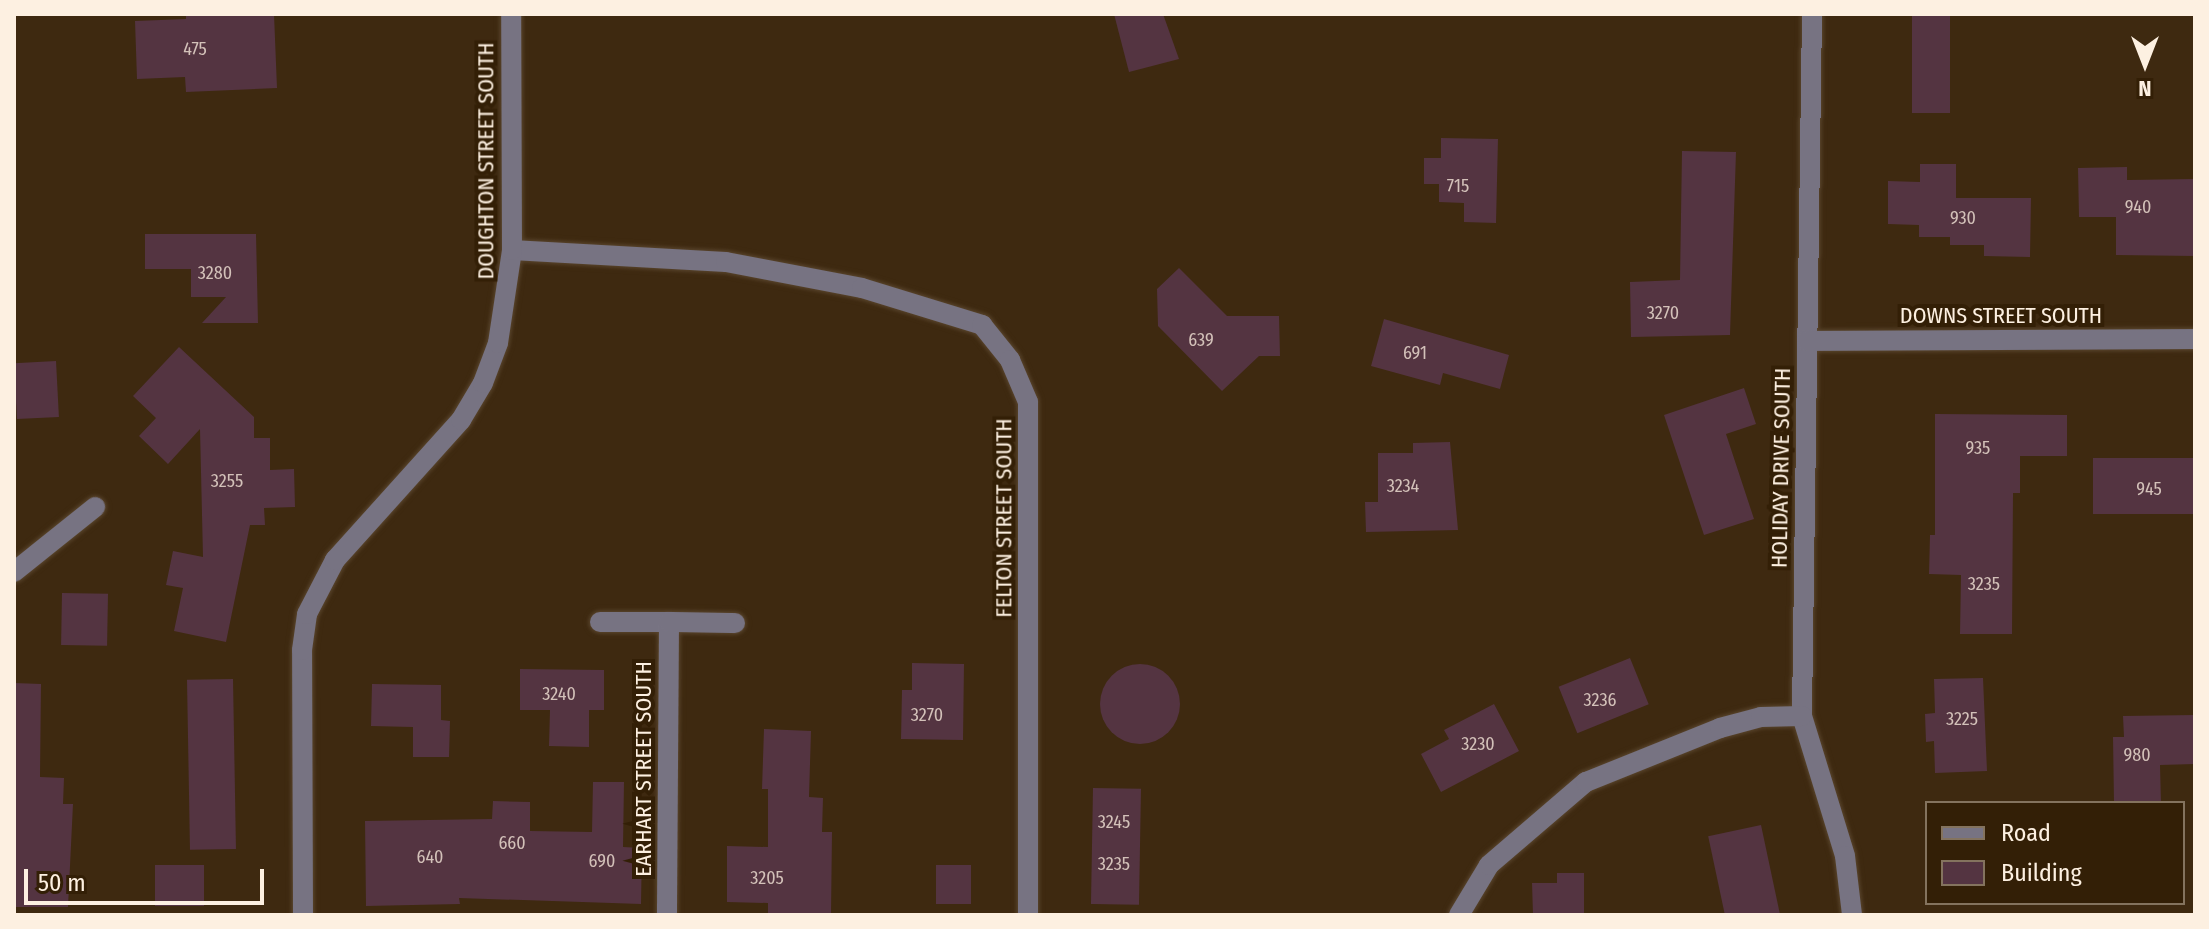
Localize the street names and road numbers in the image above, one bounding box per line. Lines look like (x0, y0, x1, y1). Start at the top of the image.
street label: DOUGHTON STREET SOUTH (473, 42, 499, 280)
street label: DOWNS STREET SOUTH (1900, 303, 2102, 329)
street label: HOLIDAY DRIVE SOUTH (1766, 368, 1796, 568)
street label: FELTON STREET SOUTH (991, 418, 1017, 618)
street label: EARHART STREET SOUTH (631, 661, 657, 877)

